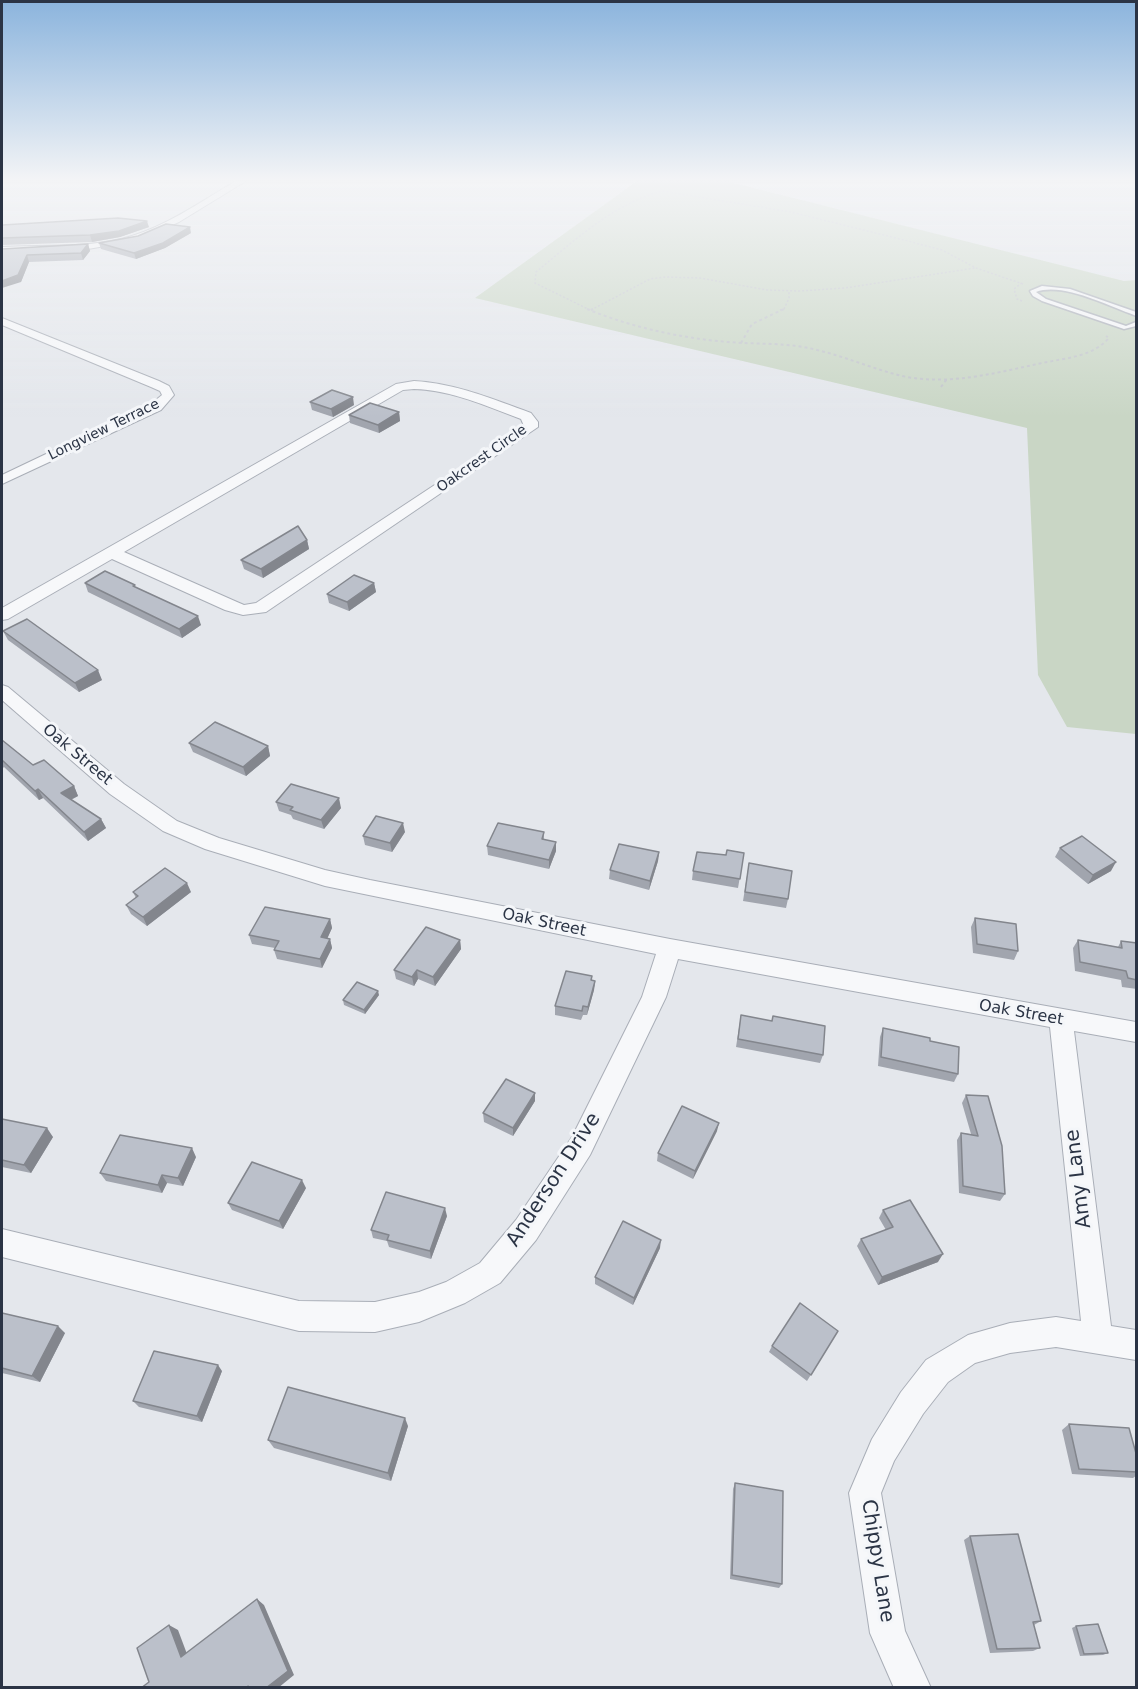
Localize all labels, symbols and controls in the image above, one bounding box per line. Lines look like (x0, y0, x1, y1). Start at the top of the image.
street label: Longview Terrace (46, 396, 162, 464)
street label: Oakcrest Circle (434, 422, 530, 496)
street label: Oak Street (38, 720, 116, 790)
street label: Oak Street (500, 905, 588, 941)
street label: Oak Street (977, 996, 1065, 1030)
street label: Anderson Drive (502, 1109, 606, 1251)
street label: Amy Lane (1061, 1128, 1097, 1230)
street label: Chippy Lane (855, 1498, 899, 1624)

